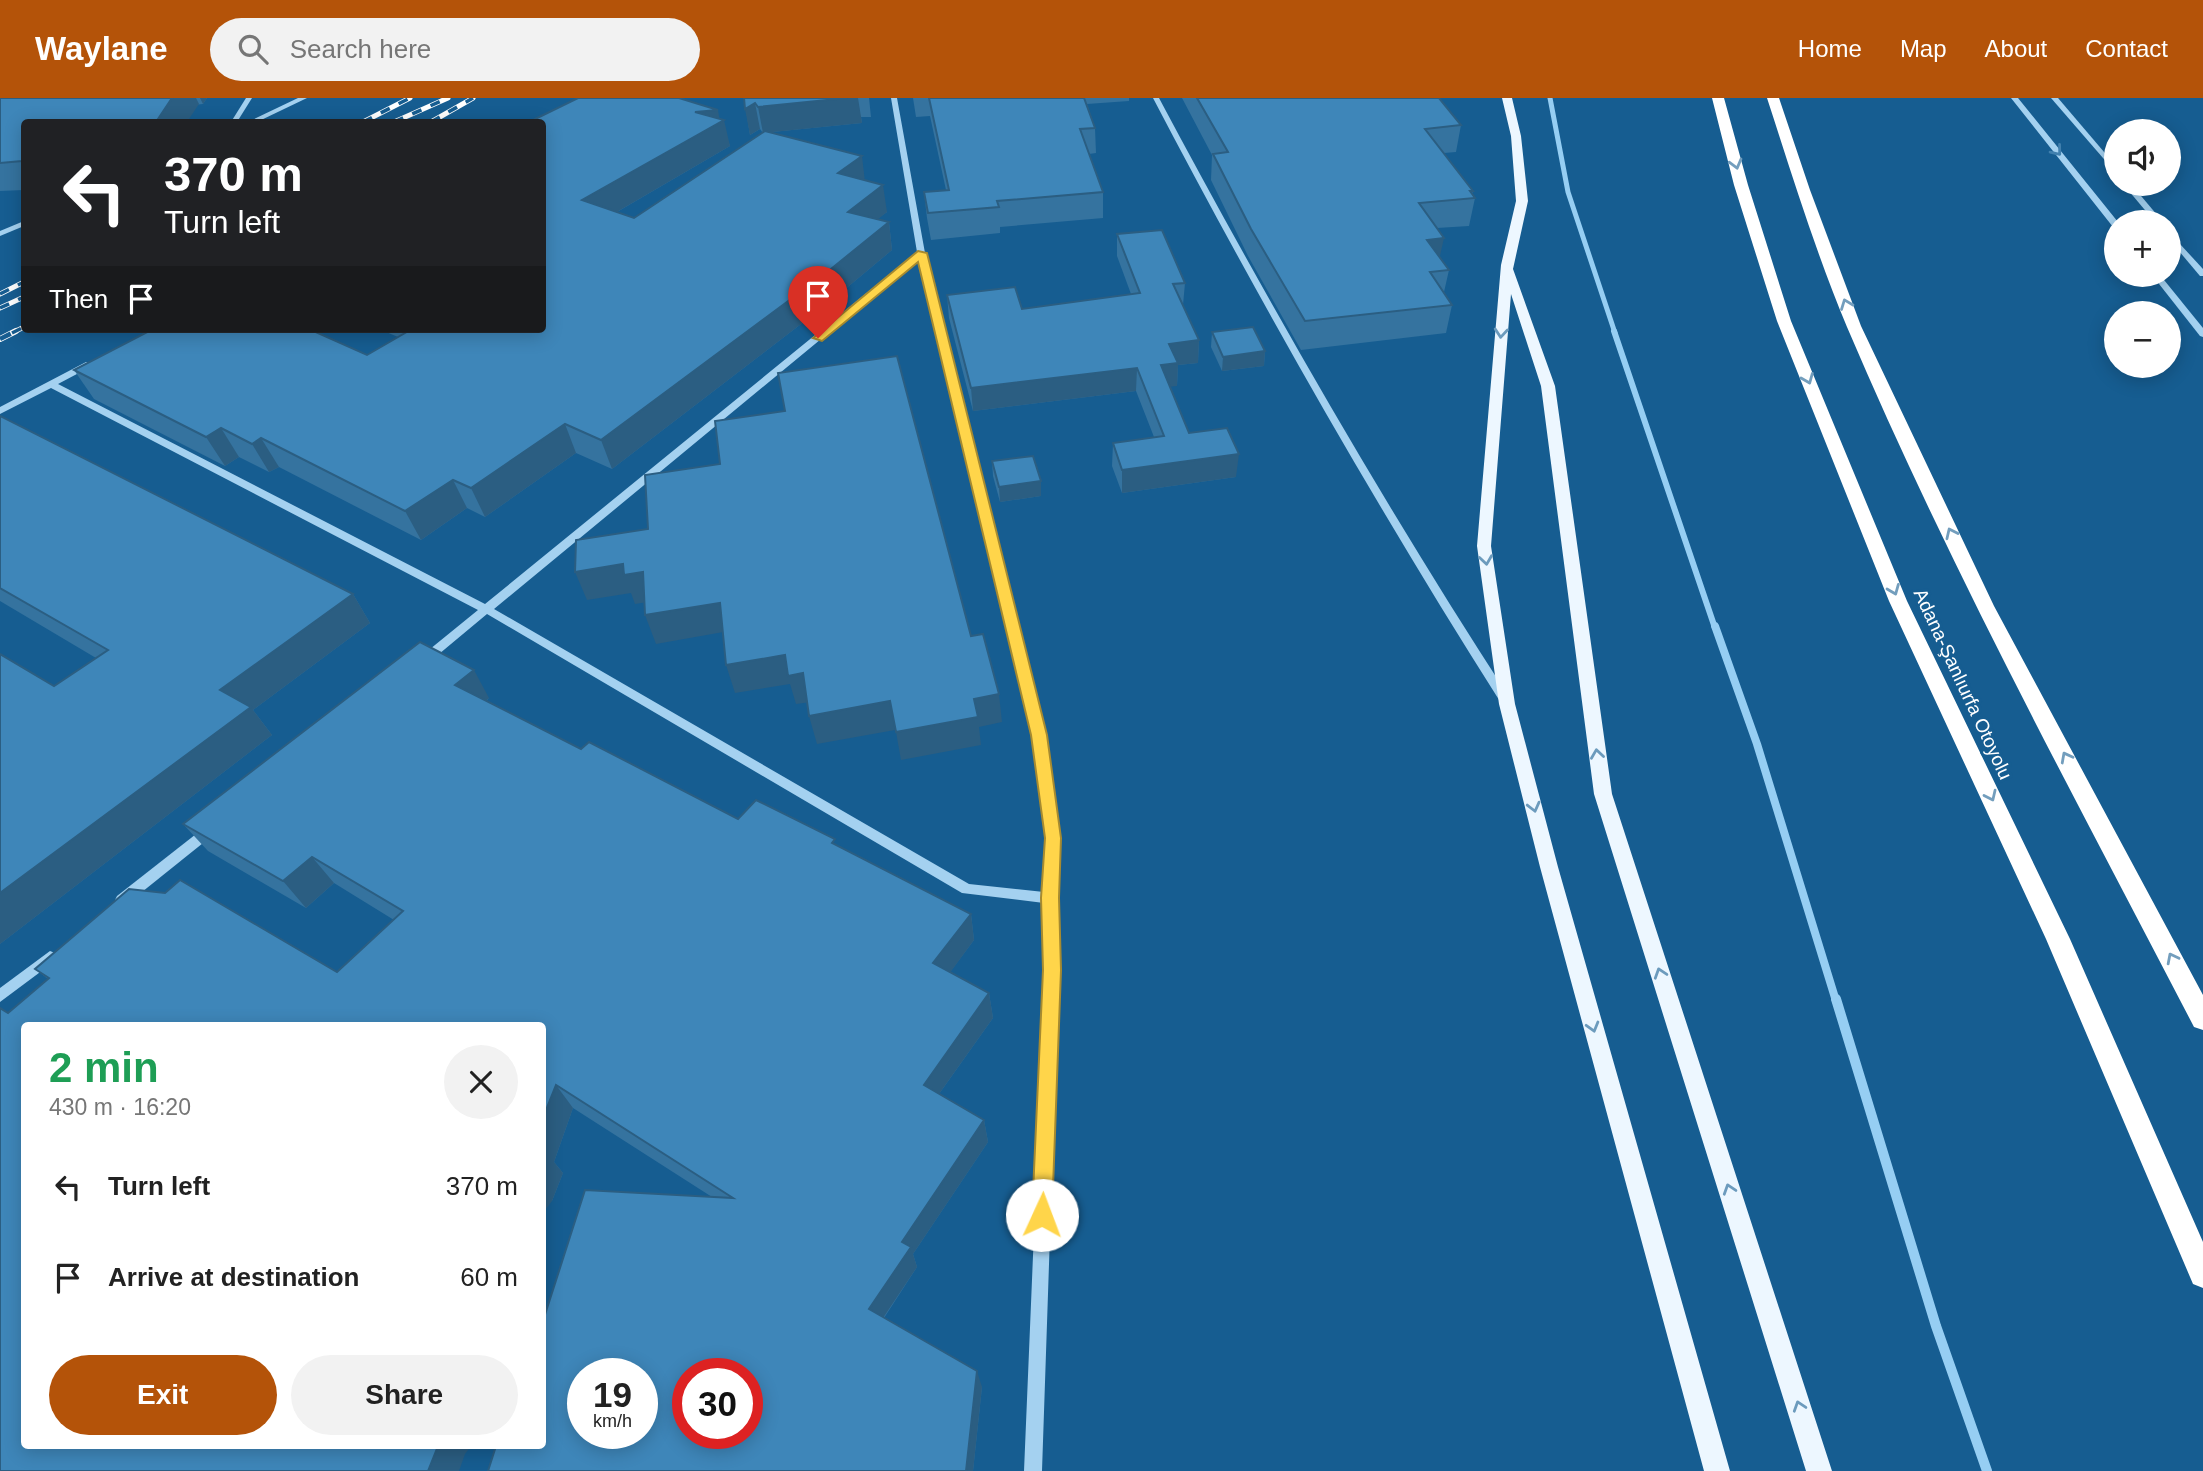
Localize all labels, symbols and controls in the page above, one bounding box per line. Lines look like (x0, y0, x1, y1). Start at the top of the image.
search box (210, 18, 700, 81)
text: Waylane (35, 30, 168, 67)
icon: search (234, 30, 272, 68)
text: Search here (290, 34, 431, 64)
text: Home (1798, 35, 1862, 62)
text: Map (1900, 35, 1947, 62)
text: About (1985, 35, 2047, 62)
text: Contact (2085, 35, 2168, 62)
map controls (2104, 119, 2181, 378)
button: sound (2104, 119, 2181, 196)
one-way arrow (2048, 144, 2061, 156)
icon: left (49, 147, 140, 238)
text: 370 m (164, 147, 303, 201)
one-way arrow (1728, 158, 1742, 170)
text: Turn left (164, 204, 280, 240)
button: + (2104, 210, 2181, 287)
pin (788, 266, 848, 338)
icon: arrive (799, 277, 837, 315)
icon: arrive (122, 280, 160, 318)
text: Then (49, 284, 108, 314)
one-way arrow (1840, 299, 1854, 311)
button: − (2104, 301, 2181, 378)
one-way arrow (1494, 328, 1509, 339)
one-way arrow (1800, 372, 1814, 385)
one-way arrow (1945, 528, 1959, 540)
one-way arrow (1478, 554, 1493, 566)
one-way arrow (1886, 583, 1900, 596)
street label: Adana-Şanlıurfa Otoyolu (1910, 585, 2016, 783)
one-way arrow (1590, 749, 1605, 760)
one-way arrow (2060, 752, 2074, 764)
one-way arrow (1982, 789, 1996, 801)
one-way arrow (1526, 801, 1540, 813)
one-way arrow (2167, 953, 2181, 965)
one-way arrow (1654, 967, 1668, 979)
one-way arrow (1585, 1020, 1600, 1032)
text: 2 min (49, 1044, 159, 1091)
button: close (444, 1045, 518, 1119)
text: 430 m · 16:20 (49, 1094, 191, 1120)
icon: left (49, 1168, 87, 1206)
text: Turn left (108, 1171, 210, 1201)
text: 370 m (446, 1171, 518, 1201)
position arrow (1005, 1178, 1079, 1252)
one-way arrow (1723, 1184, 1738, 1196)
icon: arrive (49, 1259, 87, 1297)
text: Arrive at destination (108, 1262, 359, 1292)
text: 60 m (460, 1262, 518, 1292)
button: Exit (49, 1355, 277, 1435)
button: Share (291, 1355, 518, 1435)
speed limit sign: 30 (672, 1358, 763, 1449)
text: 19 (593, 1375, 632, 1414)
one-way arrow (1792, 1400, 1807, 1412)
text: km/h (593, 1411, 632, 1431)

